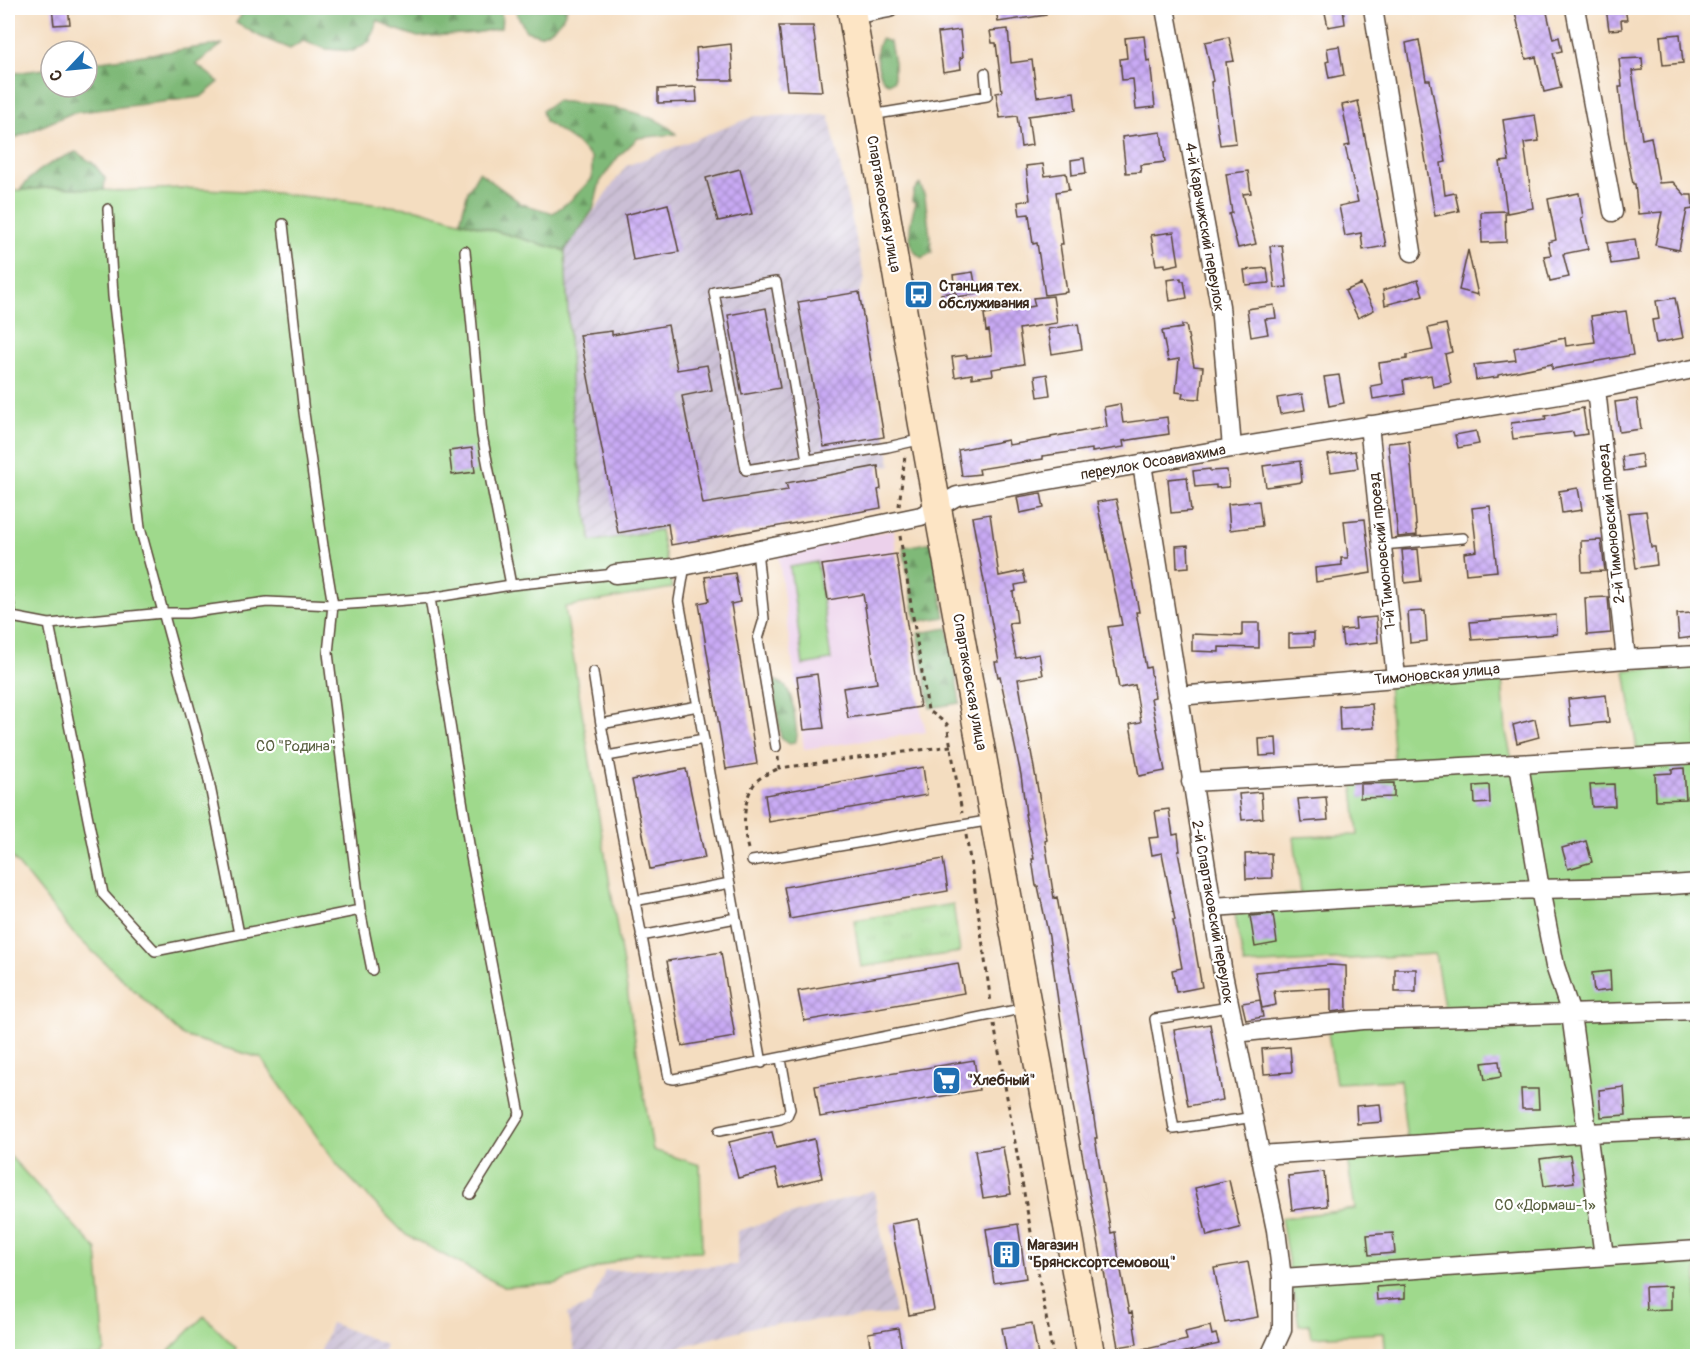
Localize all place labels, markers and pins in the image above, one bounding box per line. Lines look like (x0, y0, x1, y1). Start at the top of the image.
place label: Станция тех. обслуживания (938, 277, 1029, 313)
bus stop icon: Станция тех. обслуживания (902, 279, 934, 311)
supermarket icon: "Хлебный" (930, 1064, 962, 1096)
place label: "Хлебный" (967, 1071, 1035, 1090)
place label: Магазин "Брянсксортсемовощ" (1027, 1236, 1176, 1272)
building icon: Магазин "Брянсксортсемовощ" (990, 1238, 1022, 1270)

